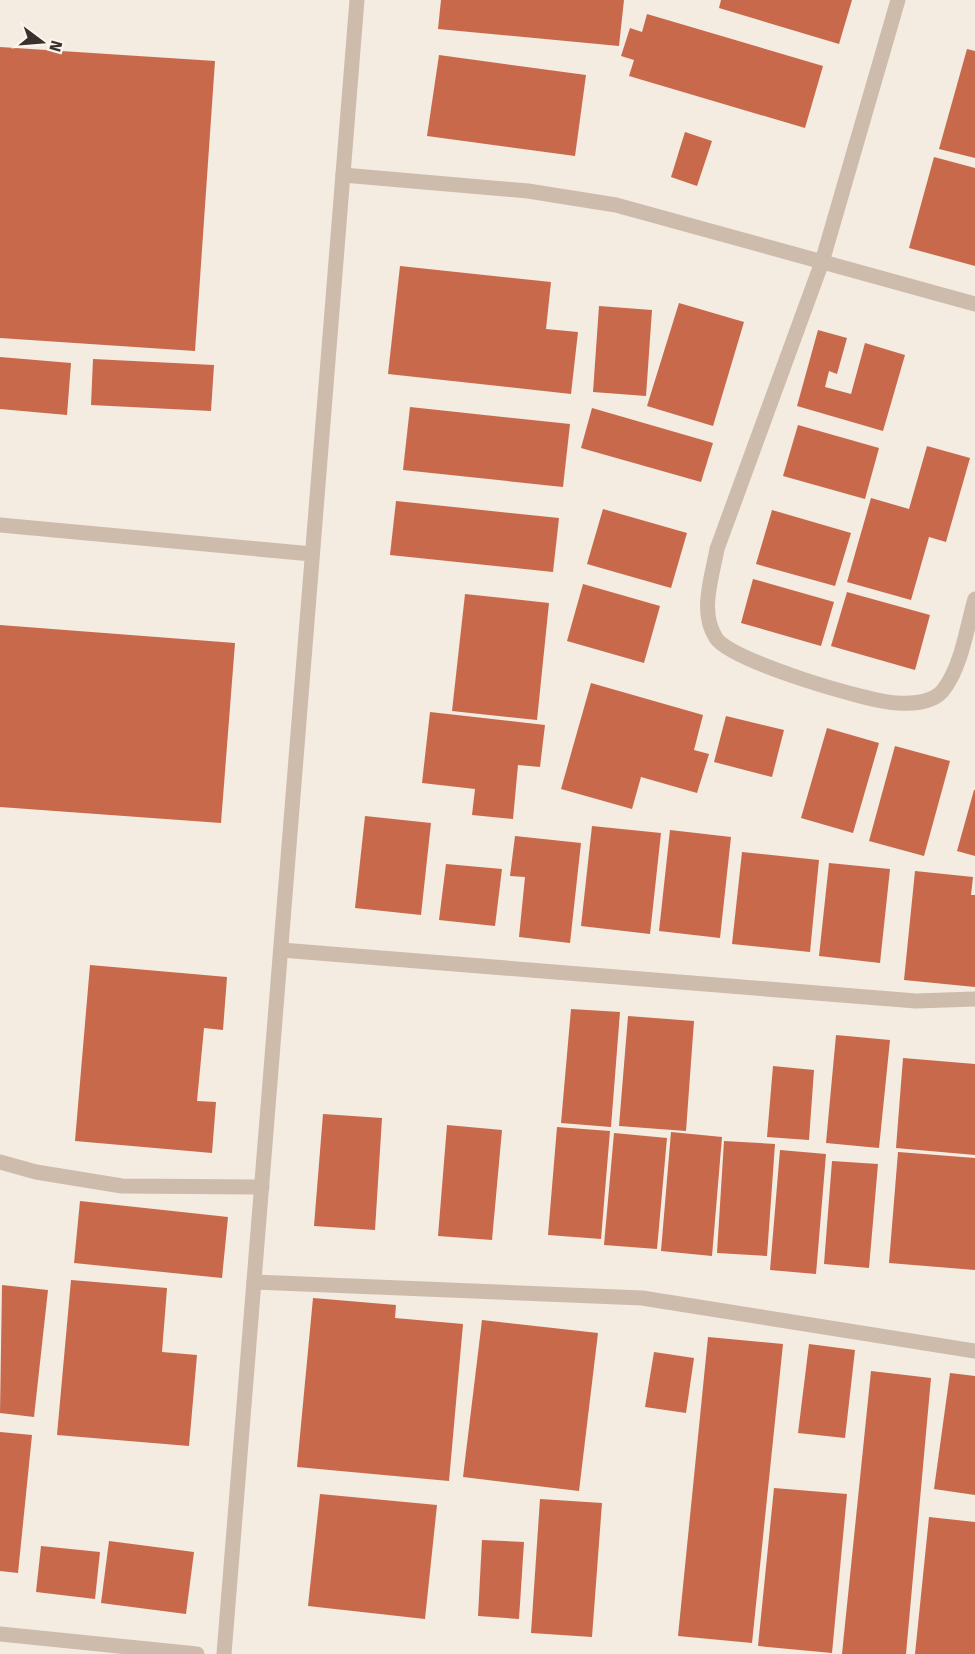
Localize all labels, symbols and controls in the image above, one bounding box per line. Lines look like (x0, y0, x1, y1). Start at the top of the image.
north arrow (12, 12, 72, 72)
text: N (45, 38, 67, 54)

